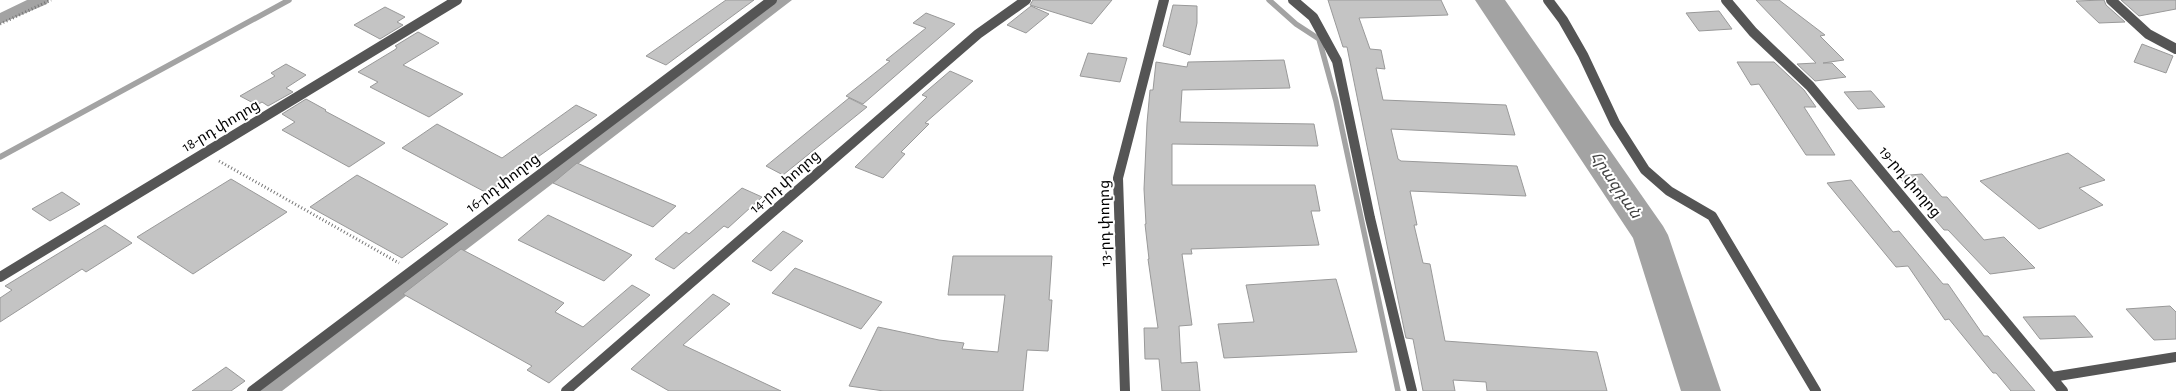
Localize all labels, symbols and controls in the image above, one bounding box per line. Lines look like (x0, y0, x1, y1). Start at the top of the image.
street label: 18-րդ փողոց (180, 97, 263, 156)
street label: 19-րդ փողոց (1875, 144, 1944, 221)
street label: 14-րդ փողոց (747, 148, 824, 217)
water label: Հրազդան (1587, 149, 1645, 223)
street label: 16-րդ փողոց (464, 151, 543, 216)
street label: 13-րդ փողոց (1097, 180, 1114, 266)

